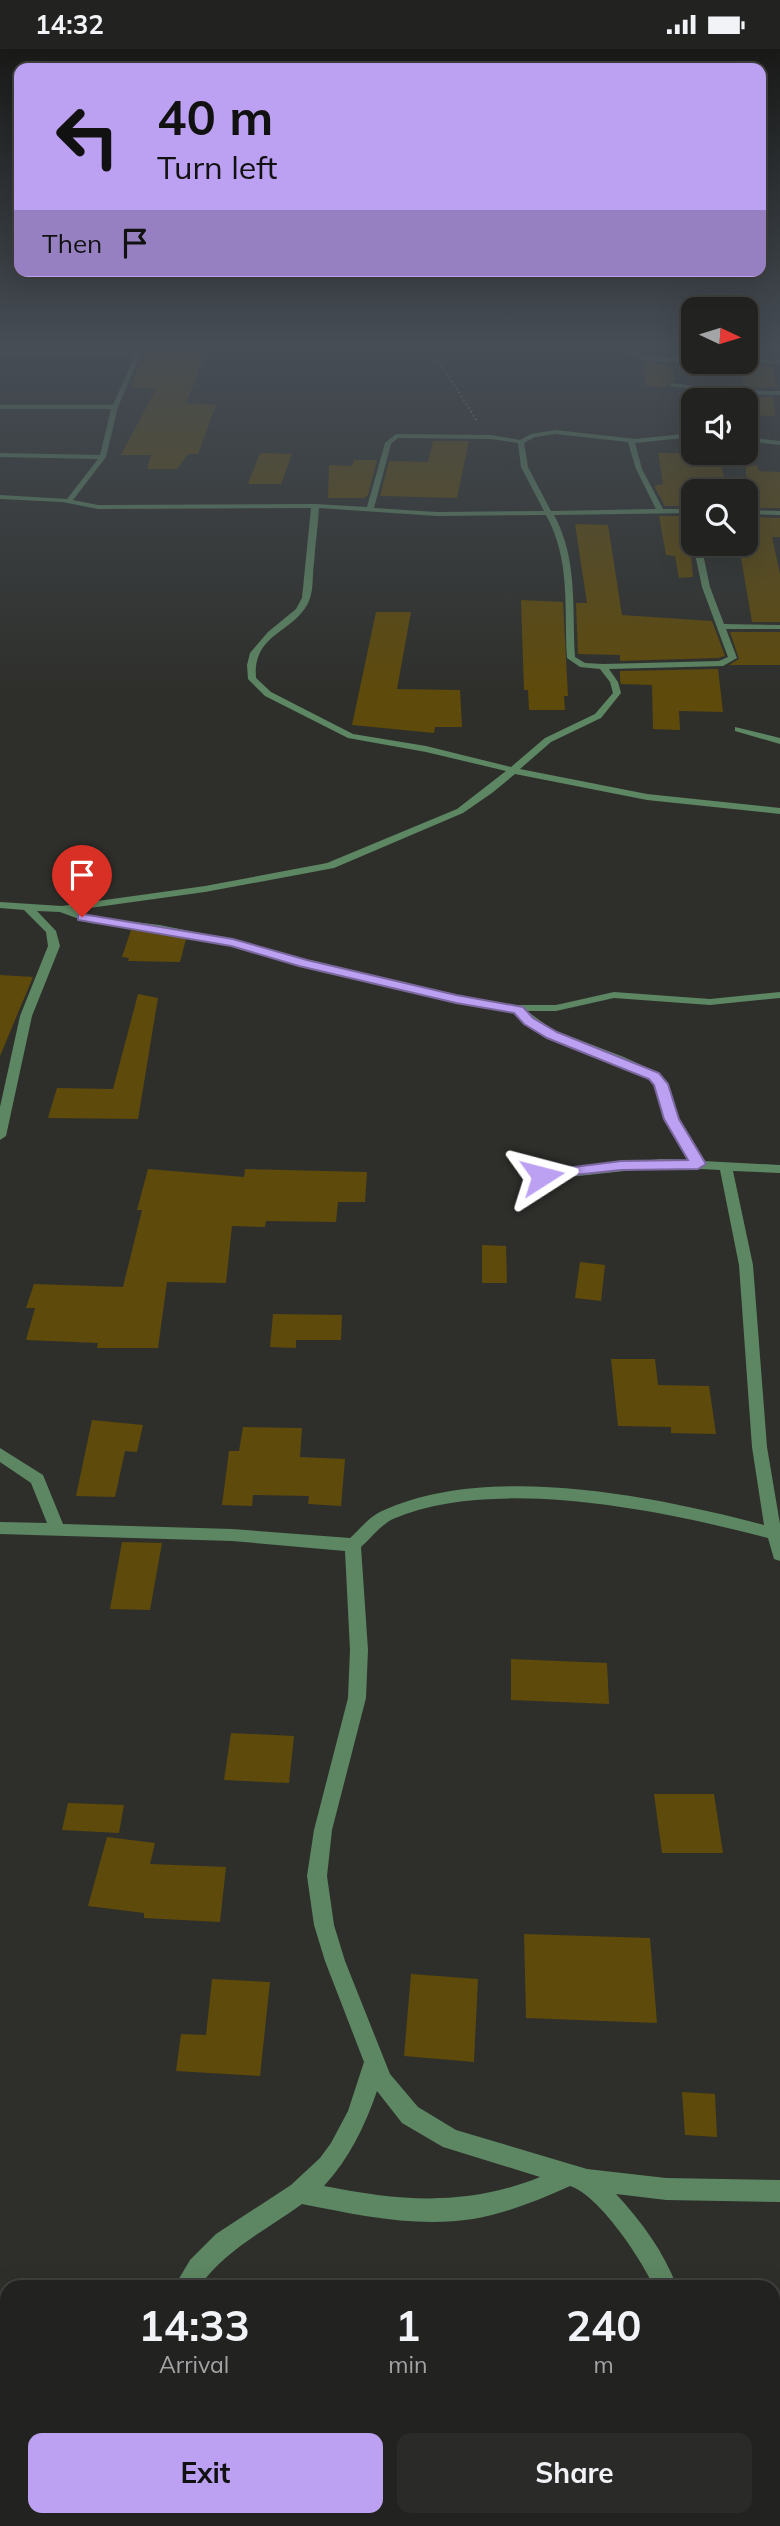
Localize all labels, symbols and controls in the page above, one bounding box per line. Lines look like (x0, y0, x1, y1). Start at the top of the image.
text: 14:32 (35, 8, 104, 41)
text: 40 m (157, 86, 273, 147)
icon: left (42, 91, 133, 182)
text: Turn left (157, 147, 277, 187)
icon: arrive (116, 224, 154, 262)
text: Then (42, 227, 102, 260)
north arrow (681, 297, 758, 375)
map controls (681, 297, 758, 556)
button: sound (681, 388, 758, 465)
button: search (681, 479, 758, 556)
pin (52, 845, 112, 917)
icon: arrive (63, 856, 101, 894)
position arrow (505, 1139, 579, 1213)
text: 14:33 (139, 2299, 250, 2352)
text: 1 (395, 2299, 420, 2352)
text: 240 (566, 2299, 641, 2352)
text: Arrival (159, 2350, 229, 2379)
text: min (388, 2350, 427, 2379)
text: m (594, 2350, 614, 2379)
button: Exit (28, 2433, 383, 2513)
button: Share (397, 2433, 752, 2513)

